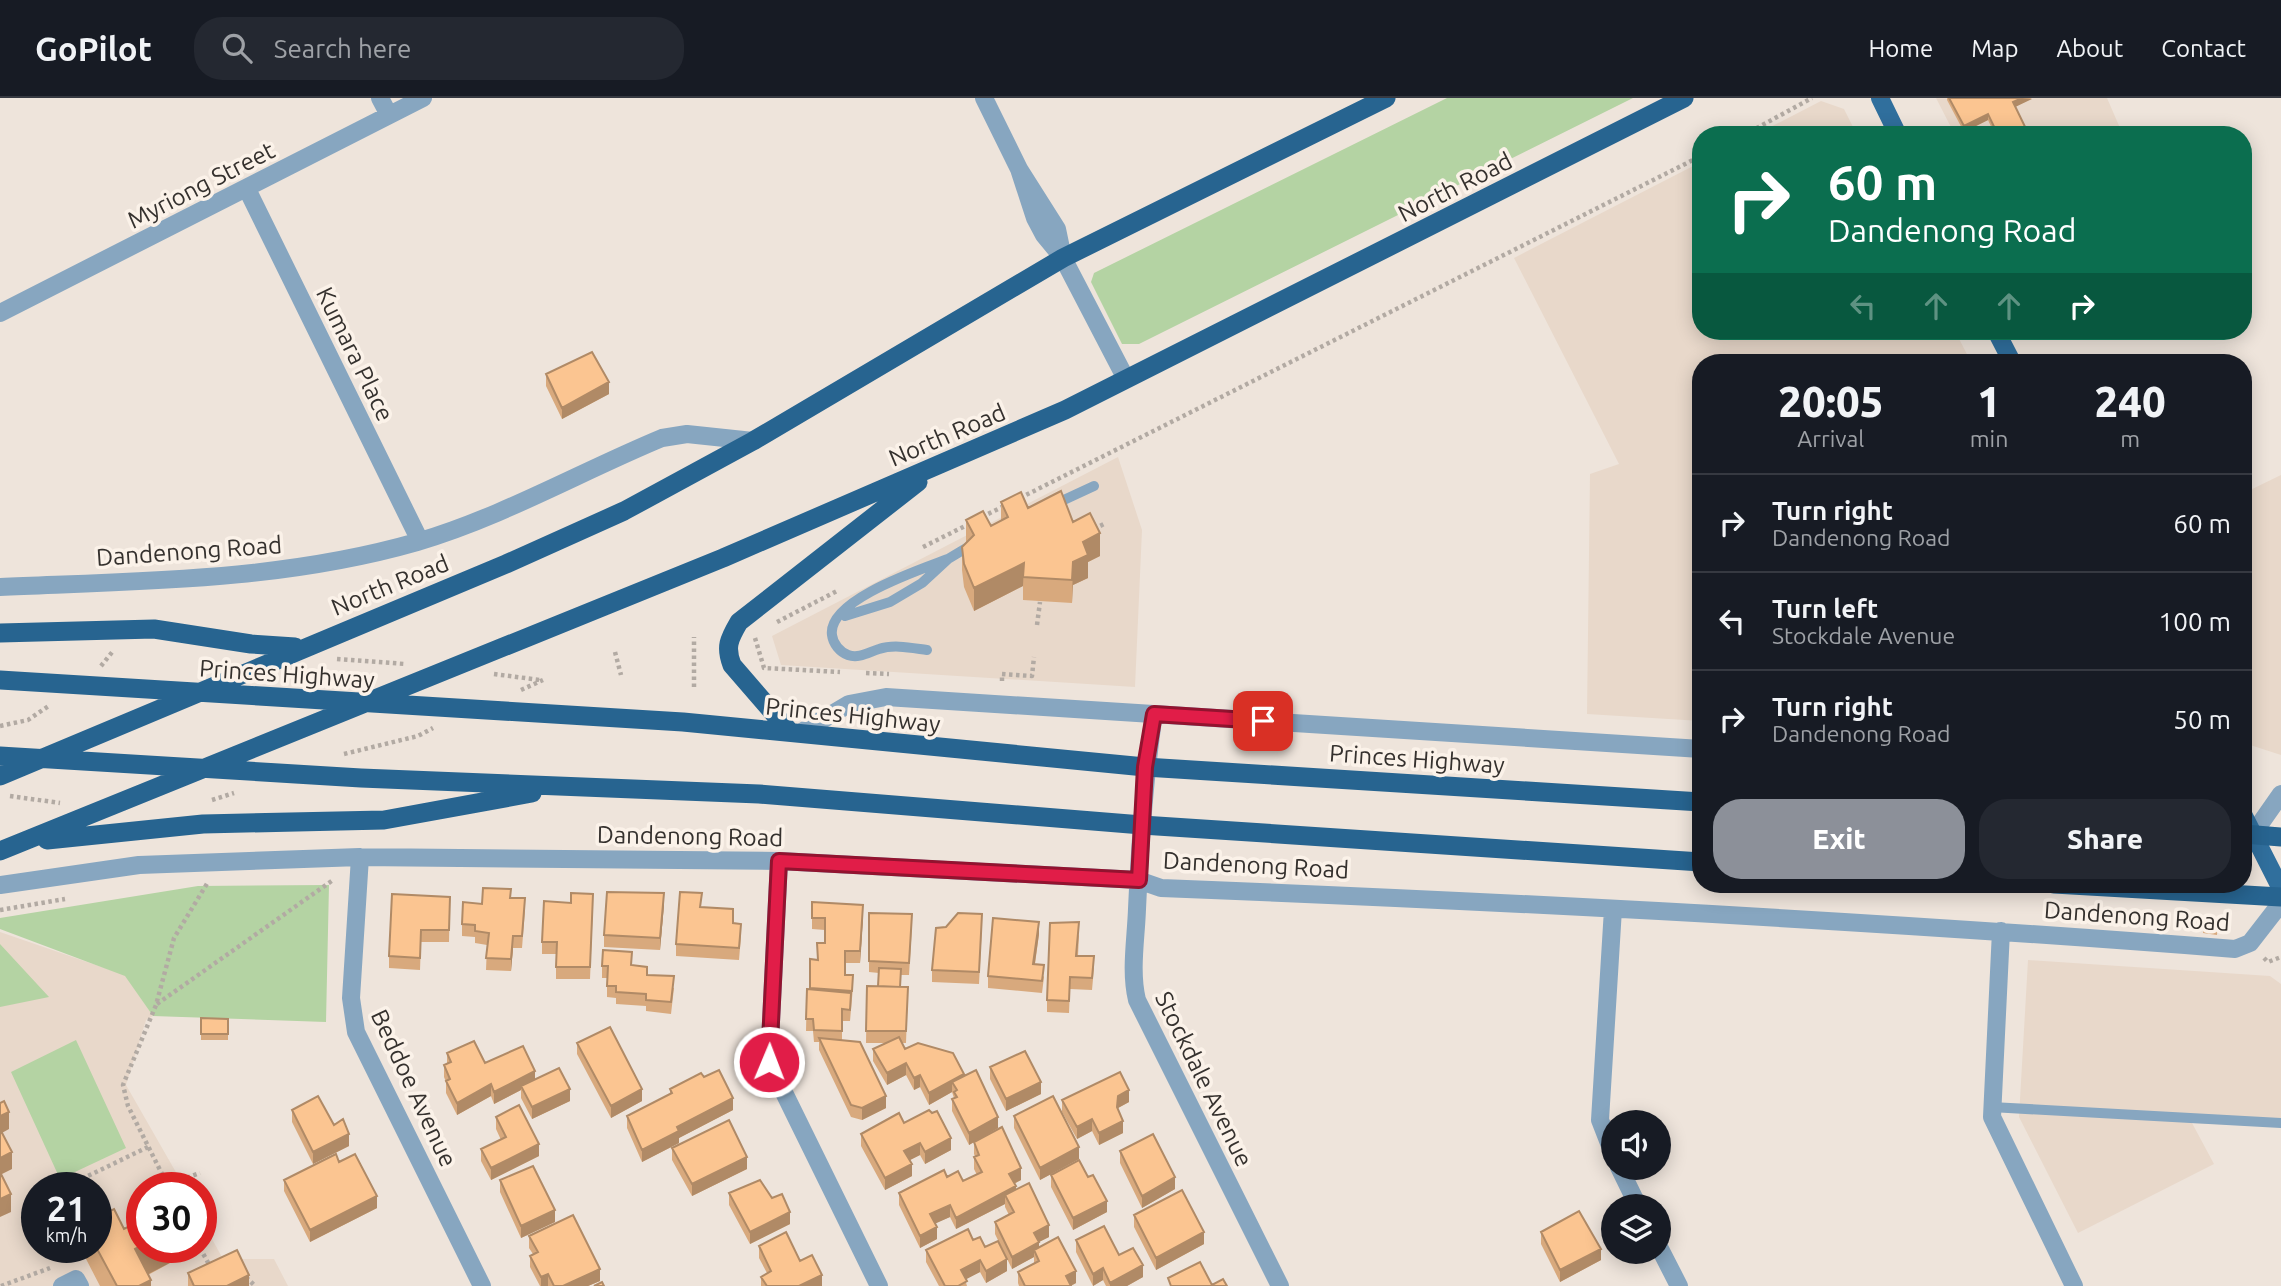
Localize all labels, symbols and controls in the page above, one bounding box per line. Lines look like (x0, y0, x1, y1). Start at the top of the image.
search box (194, 17, 684, 80)
icon: search (218, 29, 256, 67)
text: GoPilot (35, 30, 152, 67)
text: Search here (274, 34, 411, 63)
text: Home (1868, 35, 1933, 62)
text: Map (1971, 35, 2018, 62)
text: About (2056, 35, 2123, 62)
text: Contact (2161, 35, 2246, 62)
street label: Myriong Street (123, 136, 280, 234)
street label: North Road (1394, 147, 1516, 227)
icon: right (1713, 154, 1804, 245)
text: 60 m (1828, 154, 1937, 209)
text: Dandenong Road (1828, 212, 2076, 248)
street label: Kumara Place (311, 283, 399, 425)
icon: left (1844, 287, 1882, 325)
icon: ahead (1917, 287, 1955, 325)
icon: ahead (1990, 287, 2028, 325)
icon: right (2063, 287, 2101, 325)
text: 20:05 (1778, 378, 1883, 425)
text: 1 (1977, 378, 2001, 425)
text: 240 (2095, 378, 2166, 425)
street label: North Road (885, 398, 1009, 472)
text: Arrival (1797, 426, 1864, 451)
text: min (1970, 426, 2008, 451)
text: m (2120, 426, 2140, 451)
text: Turn right (1772, 496, 1893, 525)
icon: right (1713, 504, 1751, 542)
text: 60 m (2173, 509, 2231, 538)
text: Dandenong Road (1772, 525, 1951, 550)
street label: Dandenong Road (95, 531, 283, 571)
street label: North Road (327, 549, 453, 621)
text: Turn left (1772, 594, 1878, 623)
icon: left (1713, 602, 1751, 640)
text: 100 m (2159, 607, 2231, 636)
text: Stockdale Avenue (1772, 623, 1955, 648)
street label: Princes Highway (198, 654, 376, 694)
pin (1233, 691, 1293, 751)
street label: Princes Highway (764, 692, 942, 738)
text: Turn right (1772, 692, 1893, 721)
icon: right (1713, 700, 1751, 738)
icon: arrive (1244, 702, 1282, 740)
text: 50 m (2173, 705, 2231, 734)
text: Dandenong Road (1772, 721, 1951, 746)
street label: Princes Highway (1328, 739, 1506, 779)
button: Exit (1713, 799, 1965, 879)
button: Share (1979, 799, 2231, 879)
street label: Dandenong Road (597, 821, 783, 851)
street label: Dandenong Road (1162, 847, 1350, 883)
street label: Dandenong Road (2043, 896, 2231, 936)
street label: Stockdale Avenue (1150, 987, 1258, 1171)
street label: Beddoe Avenue (366, 1005, 462, 1171)
position arrow (732, 1025, 806, 1099)
map controls (1601, 1110, 1671, 1264)
button: sound (1601, 1110, 1671, 1180)
speed limit sign: 30 (126, 1172, 217, 1263)
text: 21 (47, 1188, 86, 1228)
button: layers (1601, 1194, 1671, 1264)
text: km/h (46, 1225, 87, 1245)

